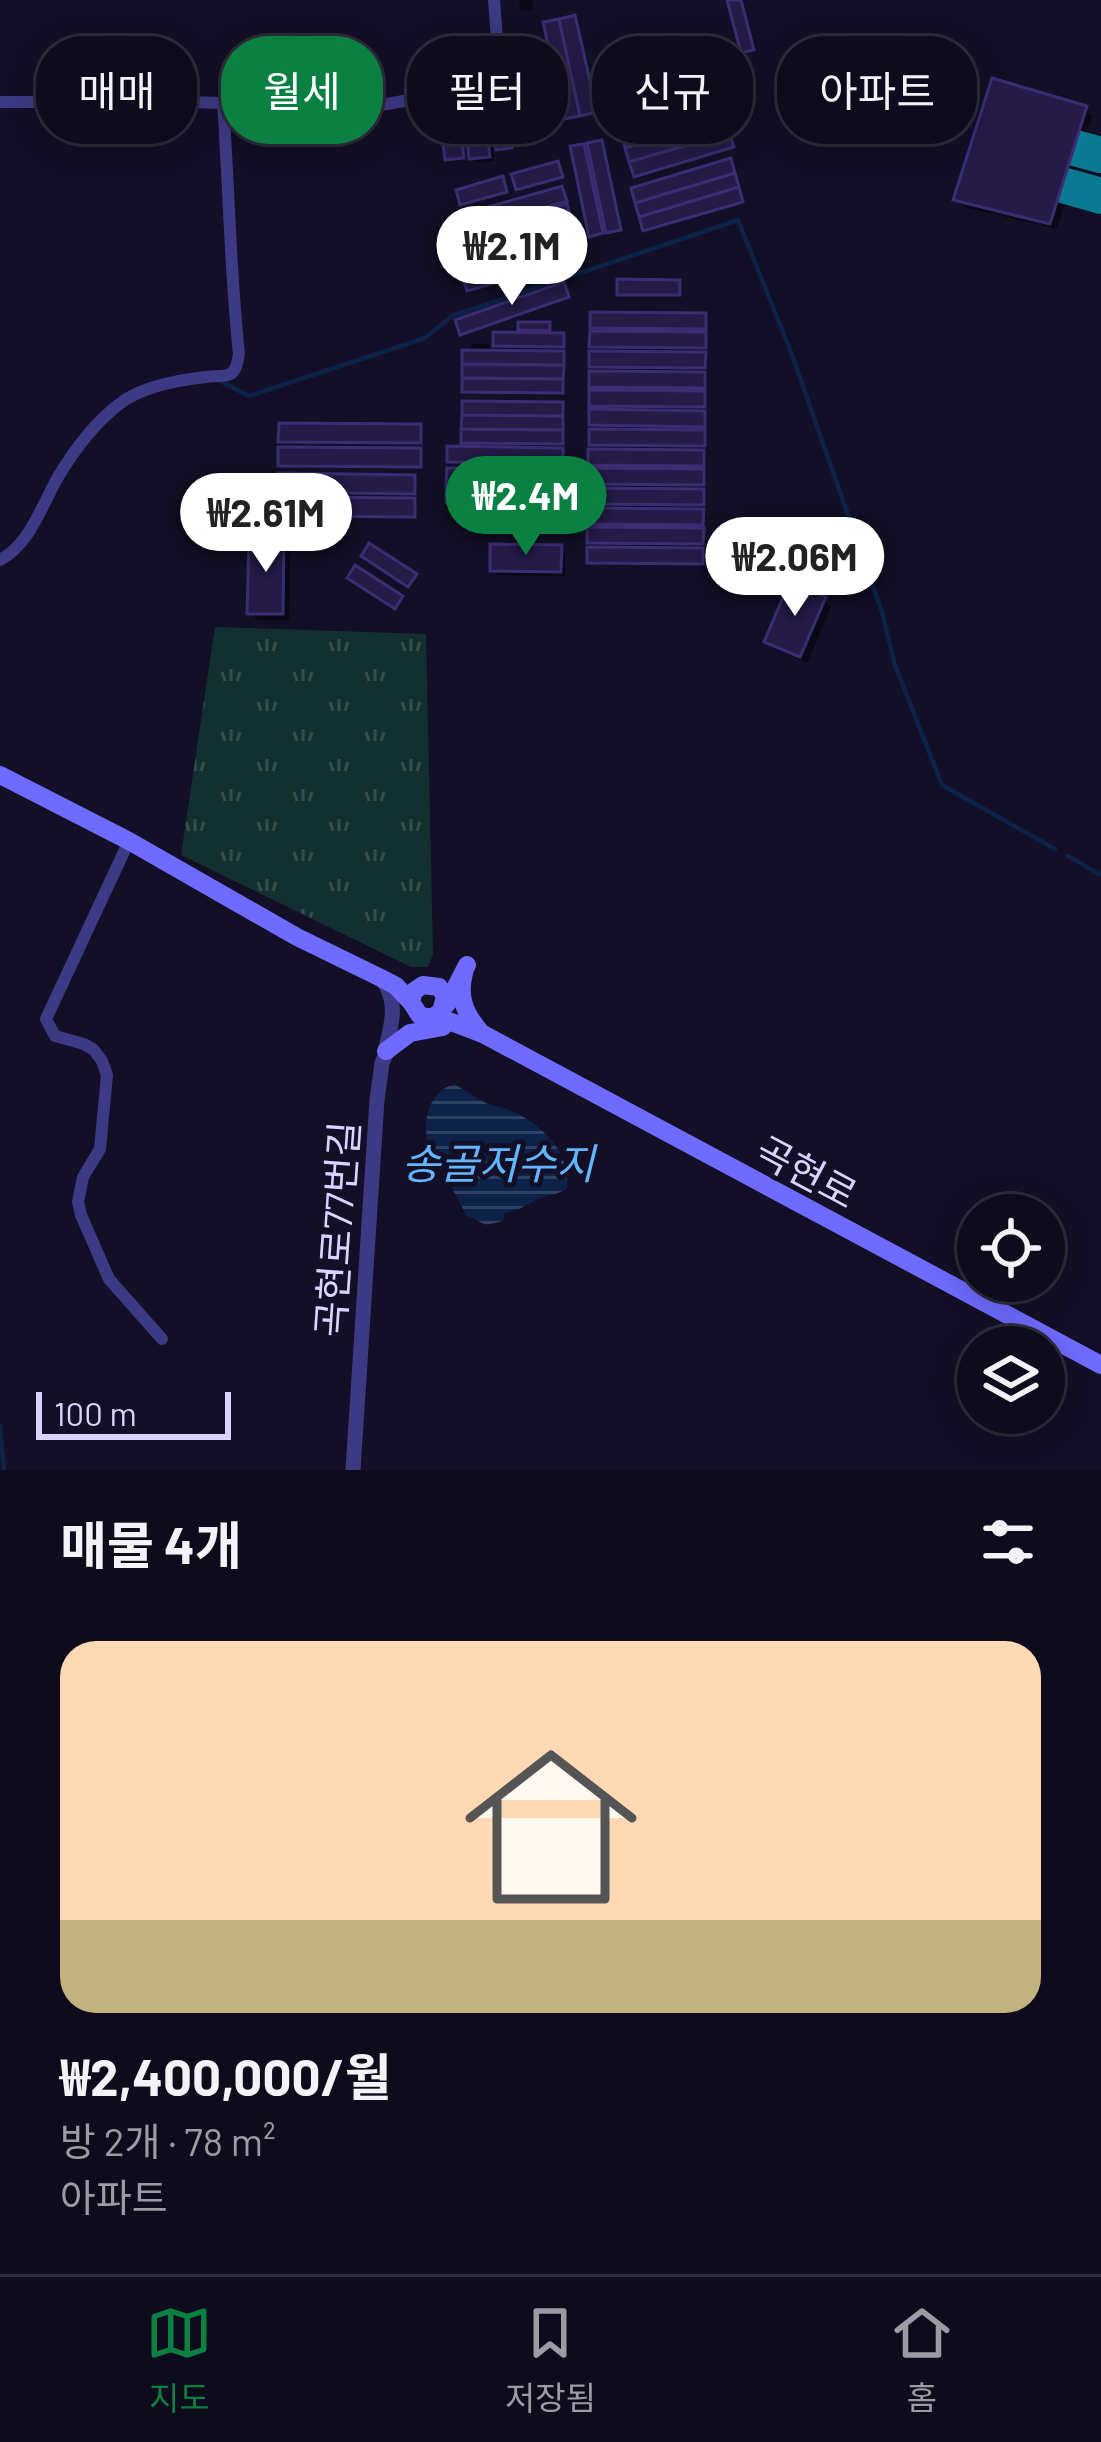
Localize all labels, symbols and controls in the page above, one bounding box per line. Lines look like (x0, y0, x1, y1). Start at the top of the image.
chip: 매매 (36, 36, 197, 144)
chip: 월세 (221, 36, 383, 144)
chip: 필터 (407, 36, 568, 144)
chip: 신규 (592, 36, 753, 144)
chip: 아파트 (777, 36, 977, 144)
pin: ₩2.1M (428, 206, 596, 308)
text: ₩2.1M (463, 221, 561, 268)
pin: ₩2.4M (442, 456, 610, 558)
text: ₩2.4M (473, 471, 579, 518)
pin: ₩2.61M (168, 473, 364, 575)
text: ₩2.61M (207, 488, 325, 535)
pin: ₩2.06M (697, 517, 893, 619)
text: ₩2.06M (732, 532, 858, 579)
street label: 곡현로77번길 (305, 1119, 367, 1339)
street label: 곡현로 (748, 1125, 866, 1217)
water label: 송골저수지 (401, 1137, 598, 1187)
map controls (957, 1194, 1065, 1434)
button: locate (957, 1194, 1065, 1302)
button: layers (957, 1326, 1065, 1434)
scale bar (36, 1386, 231, 1439)
text: 100 m (54, 1393, 137, 1433)
icon: filters (975, 1509, 1041, 1575)
text: 매물 4개 (60, 1513, 242, 1574)
icon: home (443, 1719, 659, 1935)
text: ₩2,400,000/월 (60, 2045, 392, 2106)
text: 방 2개 · 78 m² (60, 2117, 276, 2164)
text: 아파트 (60, 2173, 168, 2220)
tab: 지도 (146, 2300, 212, 2420)
tab: 저장됨 (505, 2300, 596, 2420)
tab: 홈 (889, 2300, 955, 2420)

